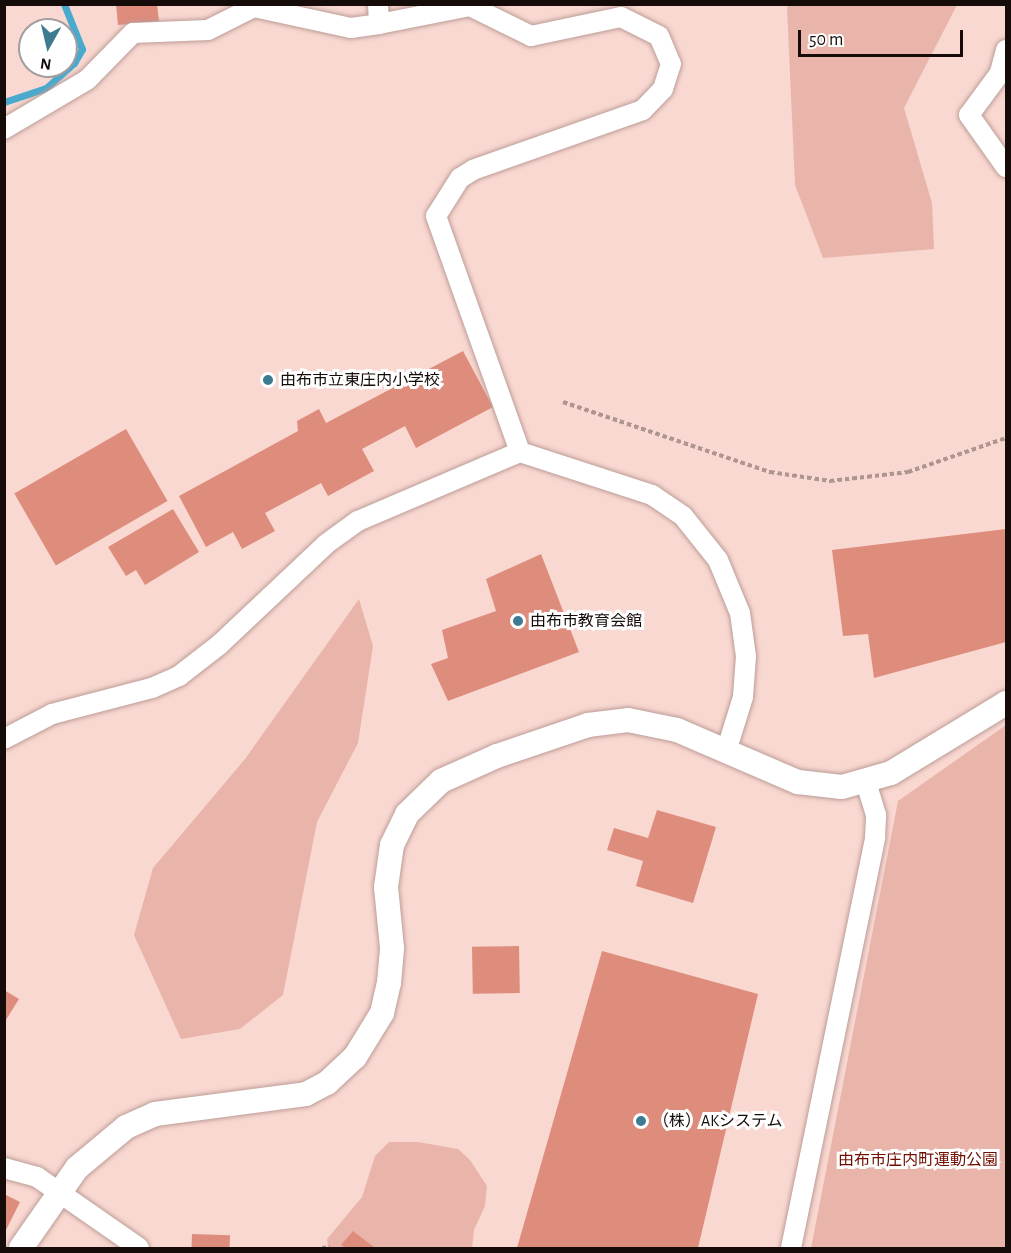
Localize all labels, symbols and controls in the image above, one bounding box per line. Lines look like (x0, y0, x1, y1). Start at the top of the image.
north arrow (18, 18, 78, 78)
scale bar (801, 18, 966, 56)
text: 50 m (809, 31, 843, 49)
text: N (39, 55, 52, 73)
place label: 由布市立東庄内小学校 (280, 370, 440, 390)
marker: 由布市立東庄内小学校 (261, 373, 275, 387)
place label: 由布市教育会館 (530, 611, 642, 631)
marker: 由布市教育会館 (511, 614, 525, 628)
place label: （株）AKシステム (653, 1111, 783, 1131)
marker: （株）AKシステム (634, 1114, 648, 1128)
park label: 由布市庄内町運動公園 (838, 1150, 998, 1170)

